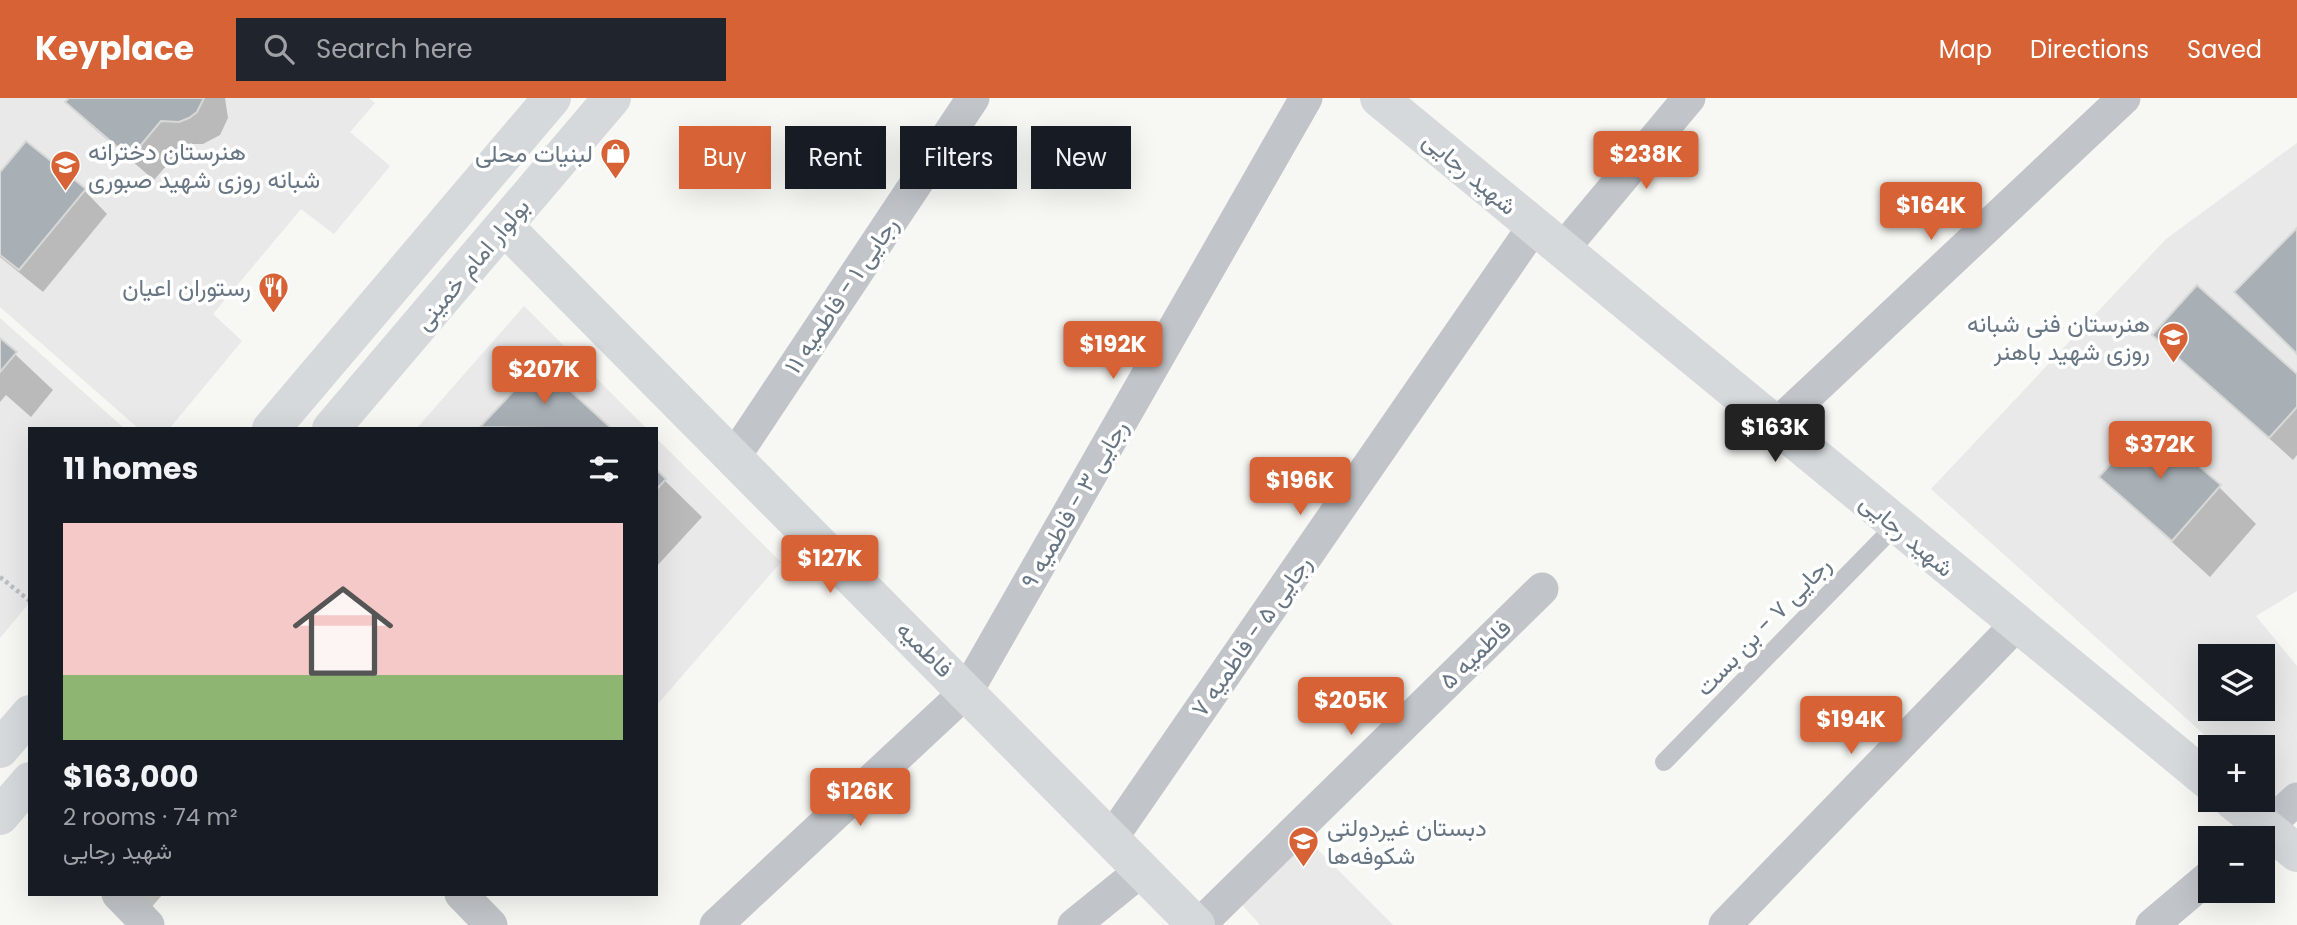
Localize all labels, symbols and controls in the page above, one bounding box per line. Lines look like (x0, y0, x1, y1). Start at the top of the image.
search box (236, 18, 726, 81)
text: Keyplace (35, 25, 194, 72)
icon: search (260, 30, 298, 68)
text: Search here (316, 31, 473, 67)
text: Map (1939, 33, 1992, 66)
text: Directions (2030, 33, 2149, 66)
text: Saved (2187, 33, 2262, 66)
street label: شهید رجایی (1416, 124, 1524, 222)
chip: Buy (679, 126, 771, 189)
chip: Rent (785, 126, 886, 189)
chip: Filters (900, 126, 1017, 189)
chip: New (1031, 126, 1131, 189)
pin: $238K (1597, 132, 1695, 191)
place label: هنرستان دخترانه شبانه روزی شهید صبوری (88, 135, 320, 196)
shop icon: لبنیات محلی (599, 136, 633, 180)
place label: لبنیات محلی (475, 137, 593, 170)
text: $238K (1609, 138, 1683, 170)
school or university icon: هنرستان دخترانه شبانه روزی شهید صبوری (48, 148, 82, 192)
pin: $164K (1882, 183, 1980, 242)
text: $164K (1896, 189, 1966, 221)
street label: بولوار امام خمینی (407, 191, 537, 337)
street label: رجایی ۱ - فاطمیه ۱۱ (776, 210, 906, 380)
restaurant icon: رستوران اعیان (257, 270, 291, 314)
place label: رستوران اعیان (122, 271, 251, 304)
place label: هنرستان فنی شبانه‌ روزی شهید باهنر (1967, 307, 2150, 368)
school or university icon: هنرستان فنی شبانه‌ روزی شهید باهنر (2156, 320, 2190, 364)
pin: $192K (1064, 322, 1162, 381)
text: $192K (1079, 328, 1147, 360)
pin: $207K (495, 346, 593, 406)
text: $207K (508, 353, 580, 385)
pin: $163K (1726, 404, 1824, 464)
text: $163K (1741, 411, 1809, 443)
street label: رجایی ۳ - فاطمیه ۹ (1012, 414, 1136, 594)
pin: $372K (2111, 422, 2209, 481)
text: $372K (2125, 428, 2195, 460)
text: 11 homes (63, 447, 198, 490)
icon: filters (585, 450, 623, 488)
pin: $196K (1251, 458, 1349, 517)
text: $196K (1266, 464, 1334, 496)
street label: شهید رجایی (1853, 486, 1961, 584)
pin: $127K (781, 536, 879, 595)
text: $127K (797, 542, 863, 574)
street label: رجایی ۵ - فاطمیه ۷ (1183, 549, 1319, 723)
street label: رجایی ۷ - بن بست (1688, 549, 1838, 703)
icon: home (280, 568, 406, 694)
street label: فاطمیه ۵ (1432, 611, 1518, 697)
street label: فاطمیه (889, 613, 961, 685)
map controls (2198, 644, 2275, 903)
button: layers (2198, 644, 2275, 721)
pin: $205K (1302, 678, 1400, 737)
text: $205K (1314, 684, 1388, 716)
pin: $194K (1802, 696, 1900, 756)
text: $194K (1816, 703, 1886, 735)
button: + (2198, 735, 2275, 812)
text: $163,000 (63, 755, 199, 798)
pin: $126K (811, 768, 909, 828)
text: $126K (826, 775, 894, 807)
text: 2 rooms · 74 m² (63, 801, 238, 833)
place label: دبستان غیردولتی شکوفه‌ها (1327, 811, 1487, 872)
school or university icon: دبستان غیردولتی شکوفه‌ها (1287, 824, 1321, 868)
button: − (2198, 826, 2275, 903)
text: شهید رجایی (63, 835, 172, 867)

